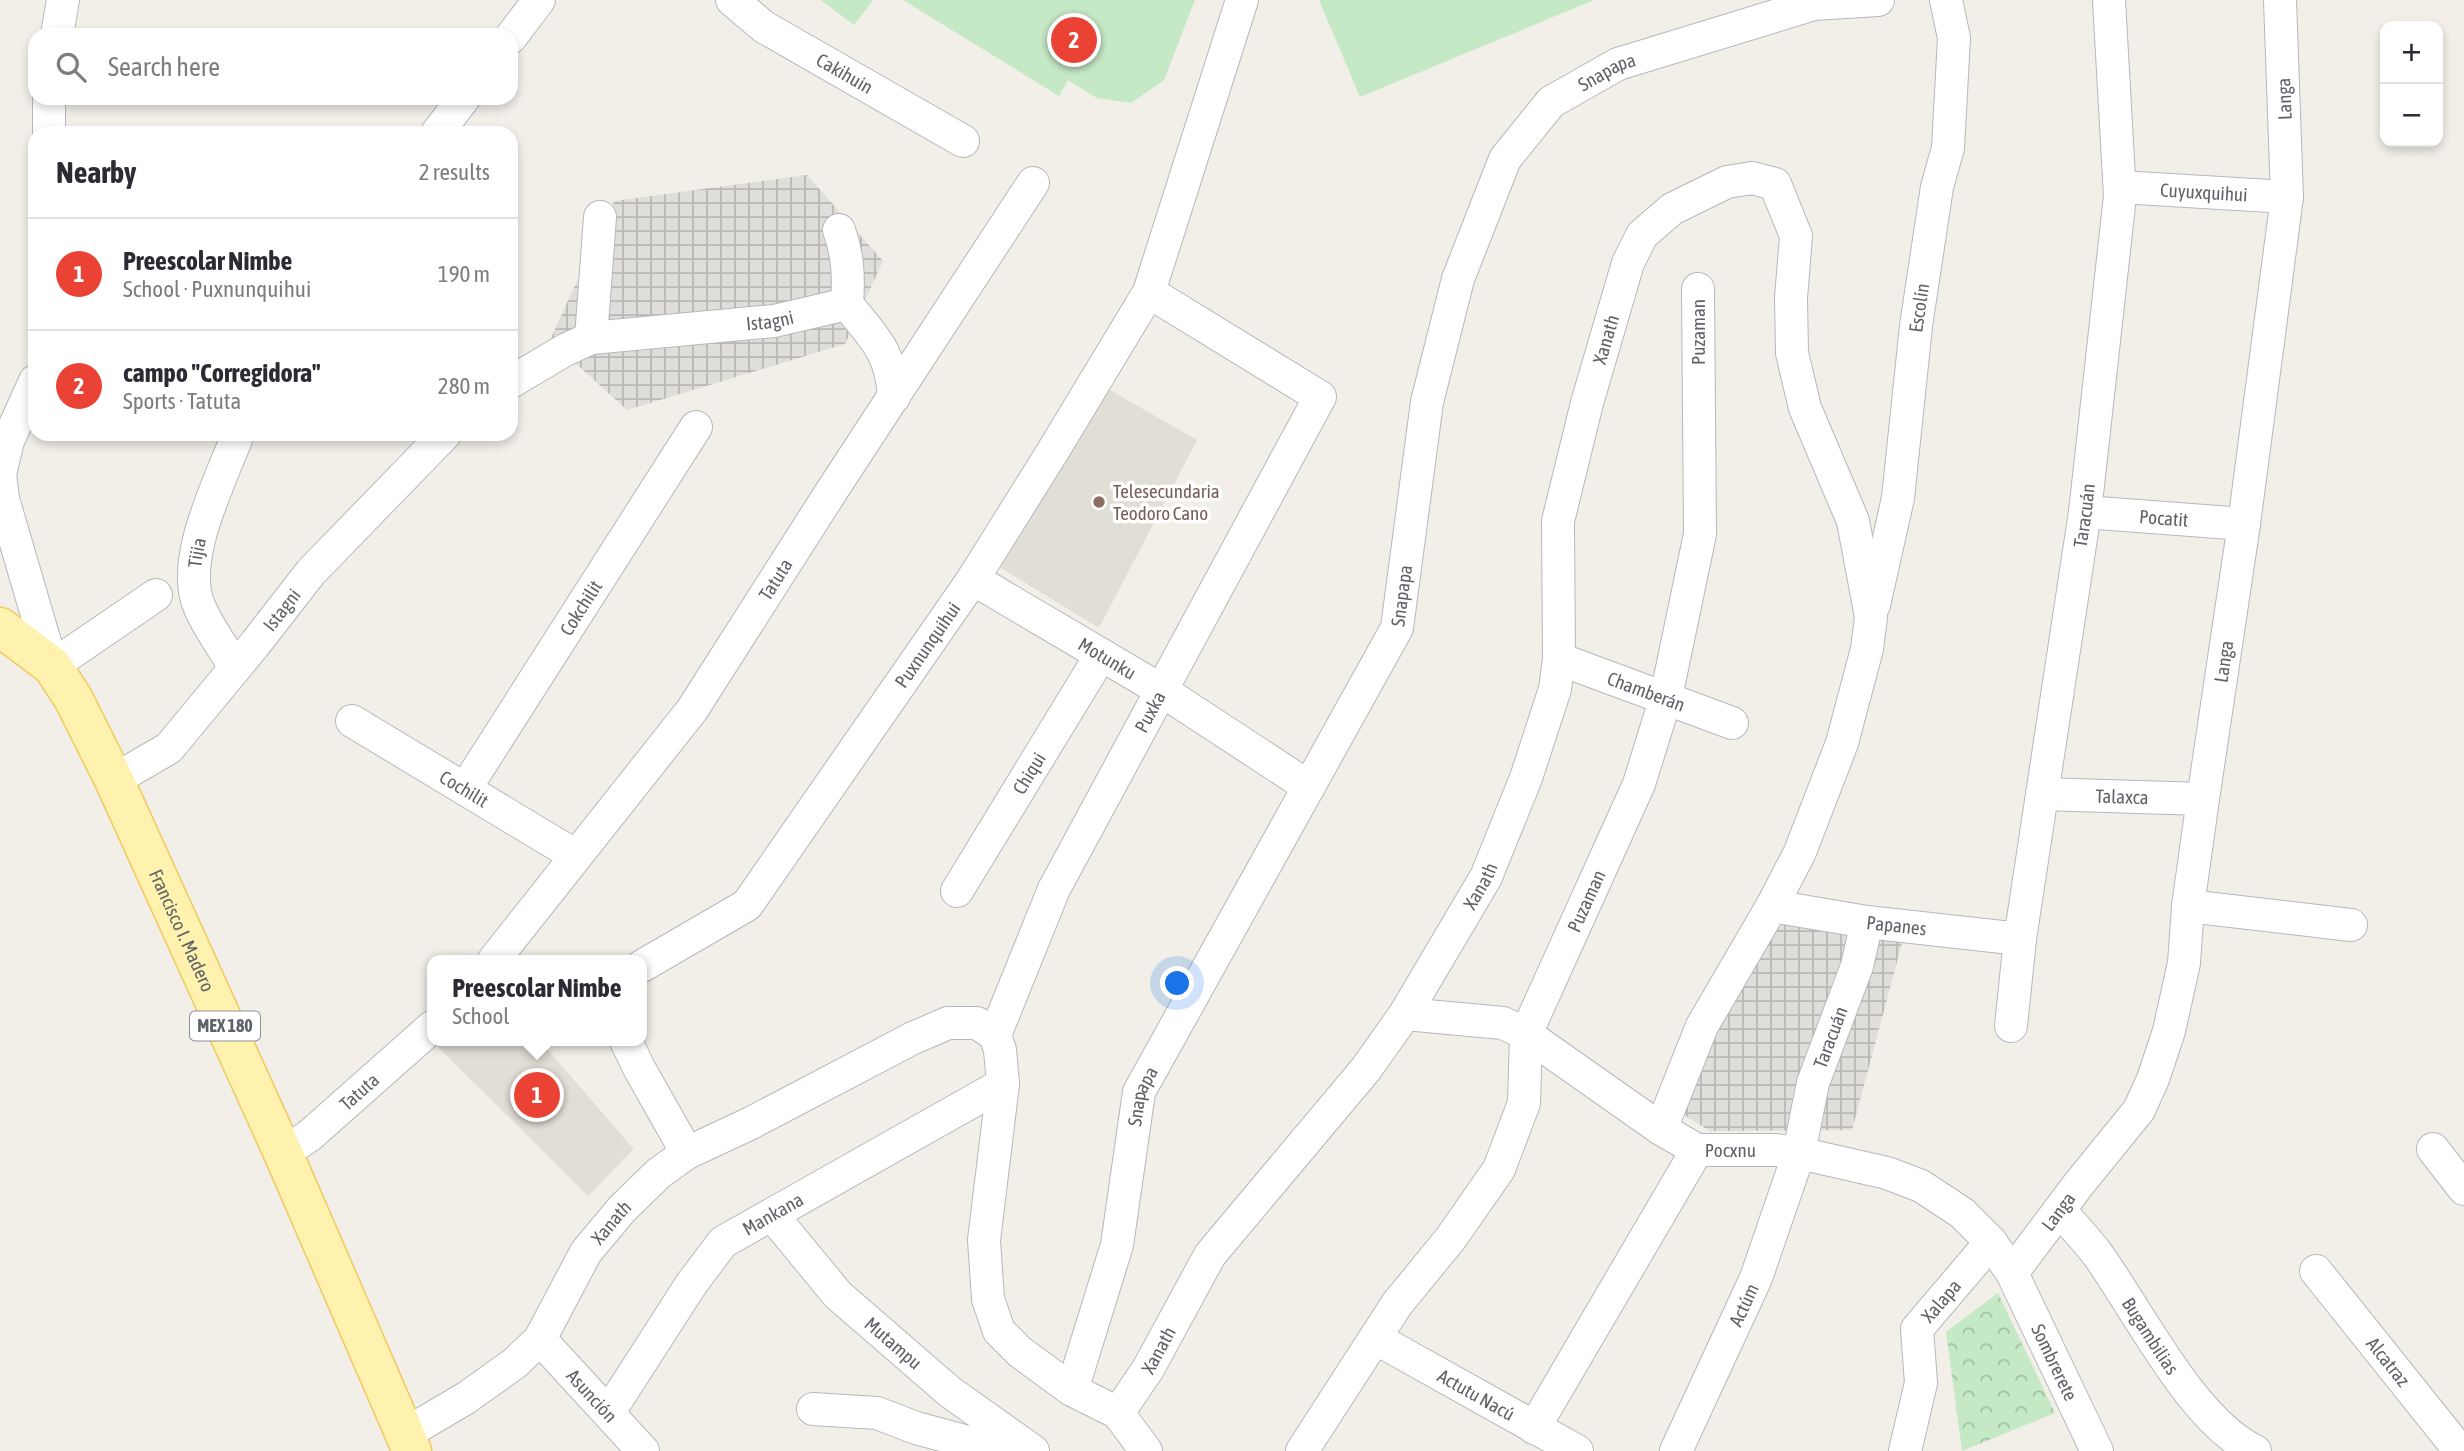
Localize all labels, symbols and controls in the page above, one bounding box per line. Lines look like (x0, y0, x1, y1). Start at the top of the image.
pin: 2 (1051, 14, 1097, 66)
map controls (2380, 21, 2443, 147)
button: + (2380, 21, 2443, 84)
search box (28, 28, 518, 105)
icon: search (52, 48, 90, 86)
street label: Cakihuin (813, 48, 877, 98)
street label: Snapapa (1574, 48, 1638, 95)
text: Search here (108, 52, 220, 82)
street label: Langa (2272, 78, 2296, 120)
button: − (2380, 84, 2443, 147)
text: Nearby (56, 155, 136, 189)
text: 2 results (419, 159, 490, 185)
street label: Cuyuxquihui (2159, 178, 2248, 206)
text: Preescolar Nimbe (123, 246, 292, 276)
text: 1 (74, 261, 84, 287)
text: 190 m (438, 261, 490, 287)
text: School · Puxnunquihui (123, 276, 311, 302)
street label: Escolín (1904, 282, 1933, 333)
street label: Puzaman (1687, 299, 1709, 365)
street label: Istagni (745, 306, 796, 335)
street label: Xanath (1588, 312, 1623, 367)
text: campo "Corregidora" (123, 358, 321, 388)
text: 2 (74, 373, 84, 399)
text: 280 m (438, 373, 490, 399)
text: Sports · Tatuta (123, 388, 241, 414)
place label: Telesecundaria Teodoro Cano (1113, 480, 1220, 524)
street label: Taracuán (2069, 482, 2099, 549)
marker: Telesecundaria Teodoro Cano (1091, 494, 1107, 510)
street label: Pocatit (2138, 505, 2189, 531)
street label: Tijia (183, 535, 210, 569)
street label: Tatuta (754, 554, 797, 604)
street label: Snapapa (1386, 564, 1416, 628)
street label: Cokchilit (555, 576, 606, 639)
street label: Istagni (258, 584, 305, 635)
street label: Puxnunquihui (890, 598, 965, 692)
street label: Motunku (1075, 633, 1140, 684)
street label: Langa (2210, 639, 2237, 684)
street label: Chamberán (1604, 667, 1688, 716)
street label: Puxka (1130, 687, 1170, 736)
street label: Chiqui (1008, 748, 1050, 798)
street label: Cochilit (436, 766, 493, 812)
street label: Talaxca (2095, 785, 2149, 808)
street label: Xanath (1458, 859, 1502, 913)
street label: Francisco I. Madero (145, 866, 219, 995)
street label: Puzaman (1563, 866, 1610, 935)
street label: Papanes (1865, 911, 1928, 940)
popup (427, 955, 647, 1046)
your location (1160, 966, 1194, 1000)
text: Preescolar Nimbe (452, 973, 622, 1003)
text: School (452, 1003, 509, 1029)
street label: Taracuán (1809, 1003, 1852, 1071)
road number: MEX 180 (190, 1012, 260, 1041)
street label: Snapapa (1123, 1063, 1162, 1127)
street label: Tatuta (335, 1068, 383, 1115)
pin: 1 (514, 1069, 560, 1121)
street label: Pocxnu (1705, 1139, 1756, 1161)
street label: Mankana (739, 1188, 807, 1240)
street label: Langa (2037, 1188, 2080, 1235)
street label: Xanath (586, 1196, 635, 1248)
street label: Xalapa (1917, 1275, 1965, 1327)
street label: Actúm (1724, 1280, 1763, 1330)
street label: Bugambilias (2118, 1293, 2184, 1379)
street label: Mutampu (860, 1312, 926, 1374)
street label: Sombrerete (2027, 1321, 2082, 1404)
street label: Xanath (1137, 1323, 1180, 1377)
street label: Alcatraz (2362, 1333, 2415, 1391)
street label: Actutu Nacú (1434, 1364, 1519, 1425)
street label: Asunción (562, 1365, 622, 1427)

